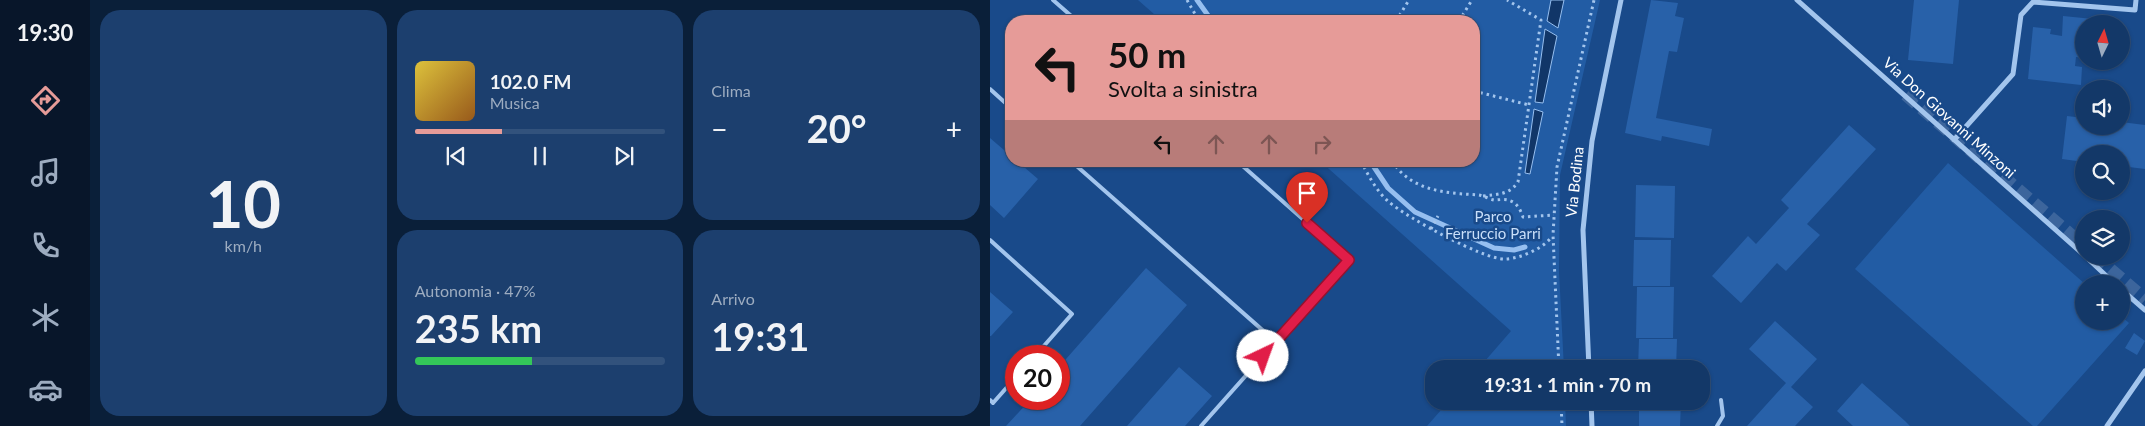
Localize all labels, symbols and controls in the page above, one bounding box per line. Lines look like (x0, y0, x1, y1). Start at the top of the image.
north arrow (2075, 15, 2130, 70)
map controls (2075, 15, 2130, 330)
text: 19:30 (17, 19, 73, 46)
text: 50 m (1108, 33, 1186, 75)
icon: left (1025, 35, 1090, 100)
street label: Via Don Giovanni Minzoni (1880, 53, 2020, 181)
text: 102.0 FM (490, 70, 572, 93)
text: Svolta a sinistra (1108, 75, 1258, 102)
button: sound (2075, 80, 2130, 135)
text: Clima (711, 81, 751, 100)
icon: directions (28, 83, 63, 118)
text: Musica (490, 93, 540, 112)
text: 20° (807, 105, 867, 151)
text: − (711, 112, 728, 146)
text: + (946, 112, 962, 146)
icon: left (1149, 130, 1177, 158)
icon: ahead (1202, 130, 1230, 158)
icon: ahead (1255, 130, 1283, 158)
icon: right (1308, 130, 1336, 158)
icon: previous (442, 142, 470, 170)
icon: pause (526, 142, 554, 170)
icon: next (610, 142, 638, 170)
button: search (2075, 145, 2130, 200)
street label: Via Bodina (1561, 146, 1587, 218)
icon: music (28, 155, 63, 190)
text: 10 (206, 164, 281, 242)
pin (1286, 172, 1328, 223)
icon: arrive (1293, 179, 1321, 207)
park label: Parco Ferruccio Parri (1445, 207, 1541, 242)
button: layers (2075, 210, 2130, 265)
icon: phone (28, 228, 63, 263)
text: km/h (225, 236, 262, 255)
button: + (2075, 275, 2130, 330)
text: Autonomia · 47% (415, 281, 536, 300)
text: Arrivo (711, 289, 755, 308)
icon: climate (28, 300, 63, 335)
text: 235 km (415, 305, 542, 351)
text: 19:31 (711, 313, 809, 359)
position arrow (1236, 329, 1288, 381)
speed limit sign: 20 (1005, 345, 1070, 410)
icon: car (28, 372, 63, 407)
text: 19:31 · 1 min · 70 m (1484, 373, 1651, 396)

